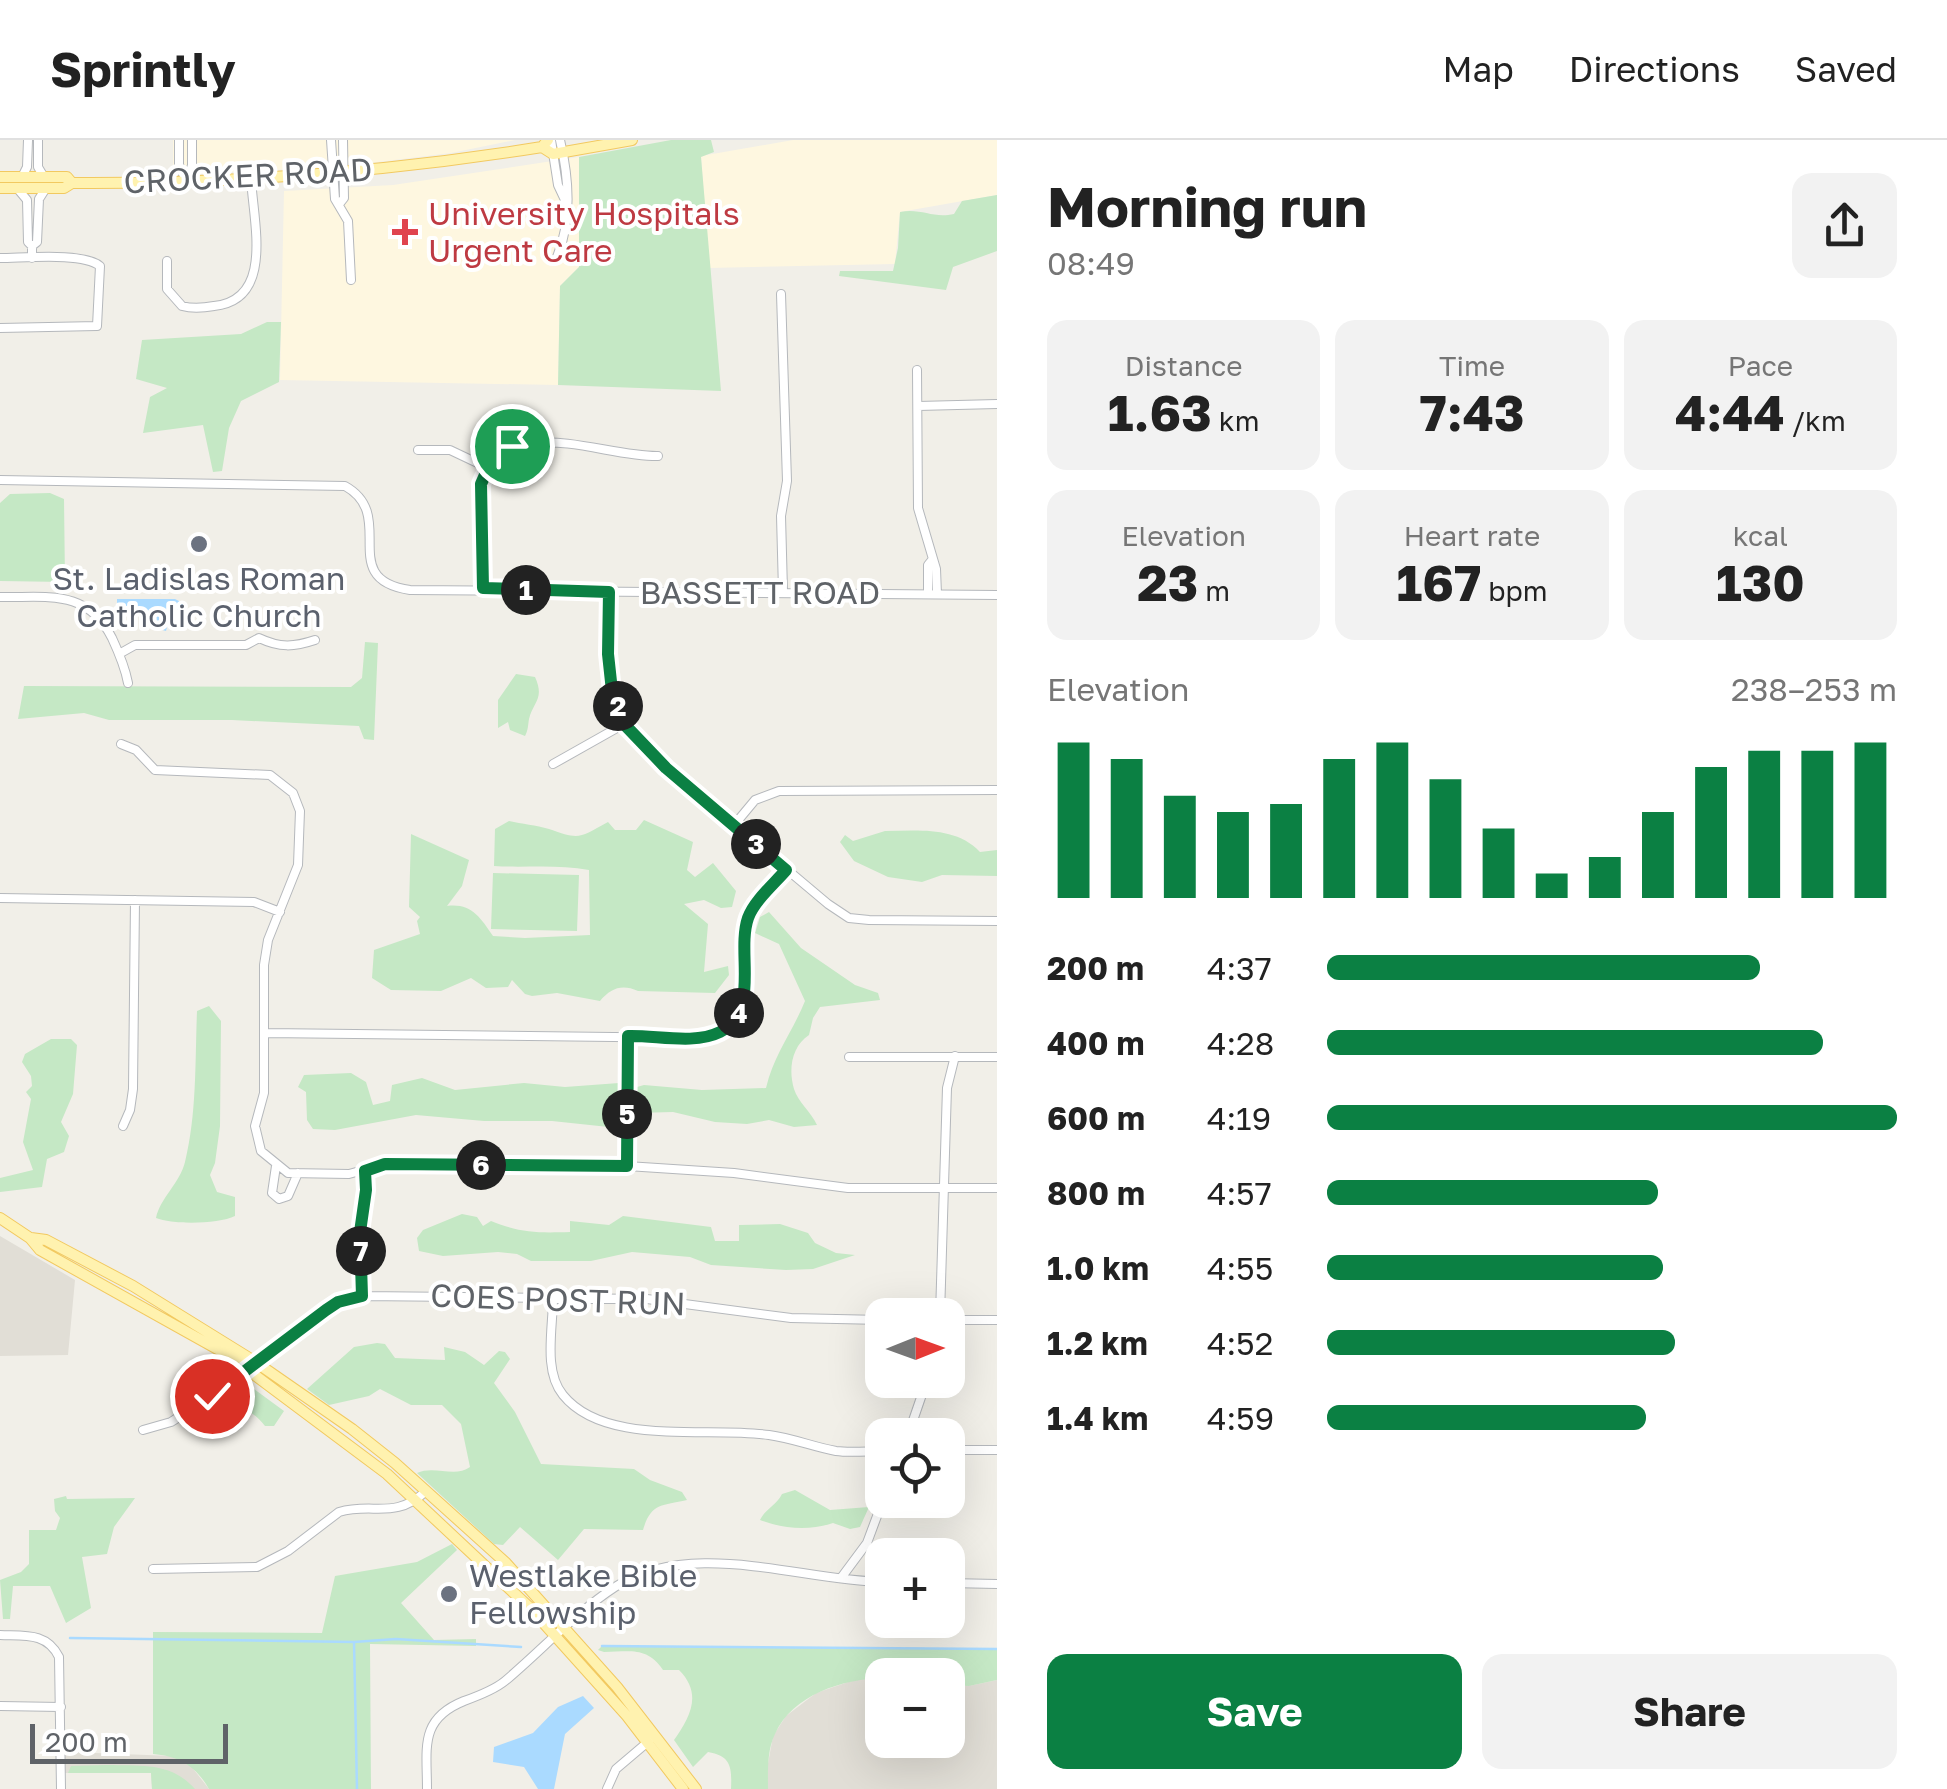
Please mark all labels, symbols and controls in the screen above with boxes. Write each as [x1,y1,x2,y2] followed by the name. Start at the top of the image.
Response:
[50,40,236,98] text: Sprintly
[1442,48,1514,90] text: Map
[1569,48,1740,90] text: Directions
[1795,48,1897,90] text: Saved
[123,150,373,200] street label: CROCKER ROAD
[1047,173,1367,239] text: Morning run
[1792,173,1897,278] button: share
[428,194,740,269] place label: University Hospitals Urgent Care
[392,219,418,245] marker: University Hospitals Urgent Care
[1047,244,1135,282] text: 08:49
[1125,349,1243,382] text: Distance
[1439,349,1505,382] text: Time
[1728,349,1793,382] text: Pace
[1108,382,1212,442] text: 1.63
[1419,382,1524,442] text: 7:43
[1675,382,1785,442] text: 4:44
[470,404,555,489] pin
[1212,404,1259,437] text: km
[1785,404,1846,437] text: /km
[485,419,540,474] icon: arrive
[1121,519,1246,552] text: Elevation
[1404,519,1540,552] text: Heart rate
[1733,519,1788,552] text: kcal
[188,533,210,555] marker: St. Ladislas Roman Catholic Church
[1137,552,1198,612] text: 23
[1397,552,1481,612] text: 167
[1716,552,1805,612] text: 130
[52,559,346,634] place label: St. Ladislas Roman Catholic Church
[501,565,551,615] pin: 1
[519,573,533,606] text: 1
[640,573,880,611] street label: BASSETT ROAD
[1198,574,1230,607] text: m
[1481,574,1547,607] text: bpm
[1047,670,1189,708] text: Elevation
[1731,670,1897,708] text: 238–253 m
[593,681,643,731] pin: 2
[609,689,627,722] text: 2
[731,819,781,869] pin: 3
[747,827,765,860] text: 3
[1047,949,1144,987] text: 200 m
[1207,949,1272,987] text: 4:37
[714,988,764,1038] pin: 4
[730,996,748,1029] text: 4
[1047,1024,1145,1062] text: 400 m
[1207,1024,1274,1062] text: 4:28
[602,1089,652,1139] pin: 5
[618,1097,636,1130] text: 5
[1047,1099,1145,1137] text: 600 m
[1207,1099,1271,1137] text: 4:19
[456,1140,506,1190] pin: 6
[472,1148,490,1181] text: 6
[1047,1174,1145,1212] text: 800 m
[1207,1174,1272,1212] text: 4:57
[336,1226,386,1276] pin: 7
[353,1234,369,1267] text: 7
[1047,1249,1149,1287] text: 1.0 km
[1207,1249,1273,1287] text: 4:55
[430,1276,686,1322] street label: COES POST RUN
[865,1298,965,1398] north arrow
[865,1298,965,1758] map controls
[1047,1324,1148,1362] text: 1.2 km
[1207,1324,1273,1362] text: 4:52
[170,1354,255,1439] pin
[185,1369,240,1424] icon: check
[1047,1399,1148,1437] text: 1.4 km
[1207,1399,1274,1437] text: 4:59
[865,1418,965,1518] button: locate
[865,1538,965,1638] button: +
[469,1556,697,1631] place label: Westlake Bible Fellowship
[438,1583,460,1605] marker: Westlake Bible Fellowship
[1047,1654,1462,1769] button: Save
[1482,1654,1897,1769] button: Share
[865,1658,965,1758] button: −
[30,1719,228,1764] scale bar
[45,1725,128,1758] text: 200 m

